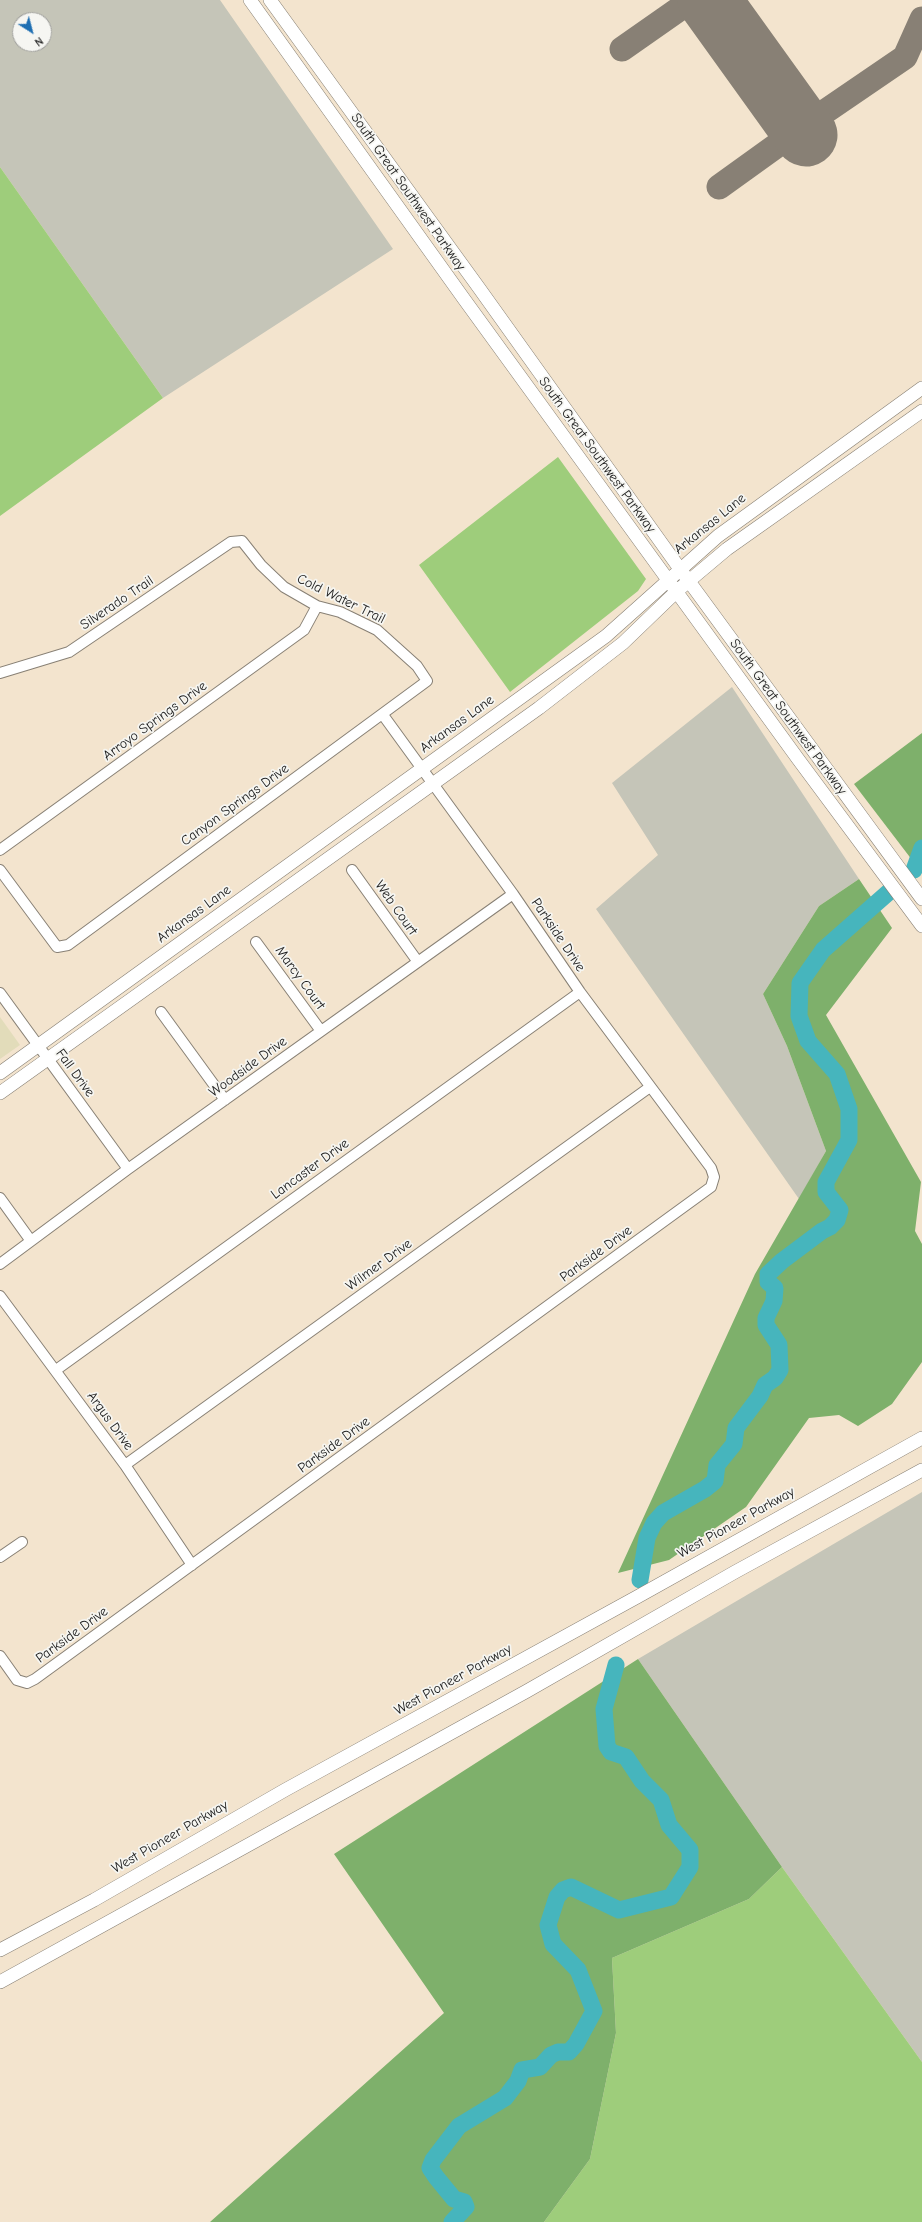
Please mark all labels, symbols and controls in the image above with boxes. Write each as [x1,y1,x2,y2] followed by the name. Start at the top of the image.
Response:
[12,12,52,52] north arrow
[32,34,45,49] text: N
[347,110,469,274] street label: South Great Southwest Parkway
[535,374,659,536] street label: South Great Southwest Parkway
[671,490,749,558] street label: Arkansas Lane
[294,570,388,628] street label: Cold Water Trail
[77,572,157,634] street label: Silverado Trail
[726,636,850,798] street label: South Great Southwest Parkway
[100,678,210,764] street label: Arroyo Springs Drive
[417,692,497,756] street label: Arkansas Lane
[178,760,292,850] street label: Canyon Springs Drive
[371,877,421,939] street label: Web Court
[154,882,234,946] street label: Arkansas Lane
[527,895,589,975] street label: Parkside Drive
[271,943,329,1013] street label: Marcy Court
[206,1033,290,1101] street label: Woodside Drive
[52,1046,98,1100] street label: Fall Drive
[268,1135,352,1203] street label: Lancaster Drive
[557,1222,635,1286] street label: Parkside Drive
[343,1235,415,1295] street label: Wilmer Drive
[83,1388,137,1454] street label: Argus Drive
[295,1413,373,1477] street label: Parkside Drive
[674,1484,798,1562] street label: West Pioneer Parkway
[33,1603,111,1667] street label: Parkside Drive
[391,1641,515,1719] street label: West Pioneer Parkway
[109,1797,231,1877] street label: West Pioneer Parkway

